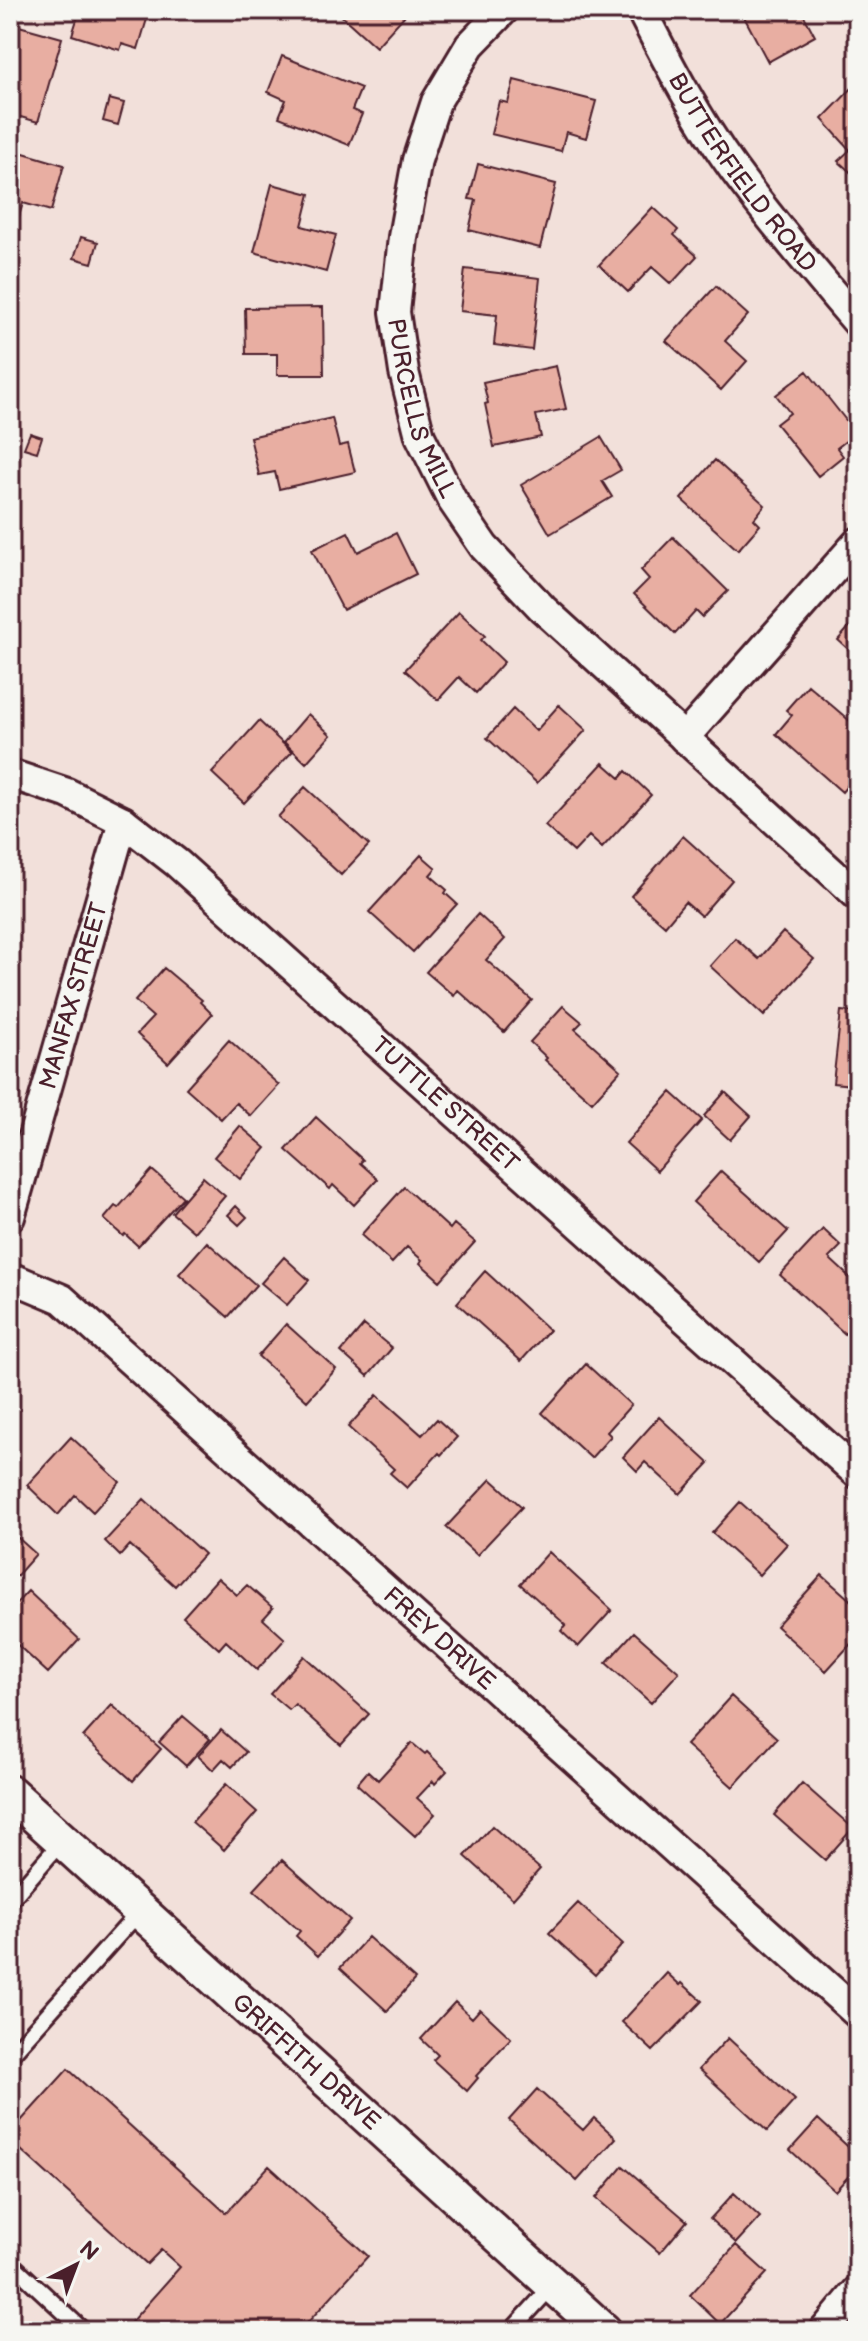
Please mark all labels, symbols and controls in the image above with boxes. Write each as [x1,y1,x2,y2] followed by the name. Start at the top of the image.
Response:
[662,68,823,278] street label: BUTTERFIELD ROAD
[382,316,463,503] street label: PURCELLS MILL
[33,899,114,1092] street label: MANFAX STREET
[366,1030,526,1178] street label: TUTTLE STREET
[378,1580,502,1696] street label: FREY DRIVE
[226,1987,387,2136] street label: GRIFFITH DRIVE
[36,2225,116,2305] north arrow
[73,2236,104,2267] text: N

